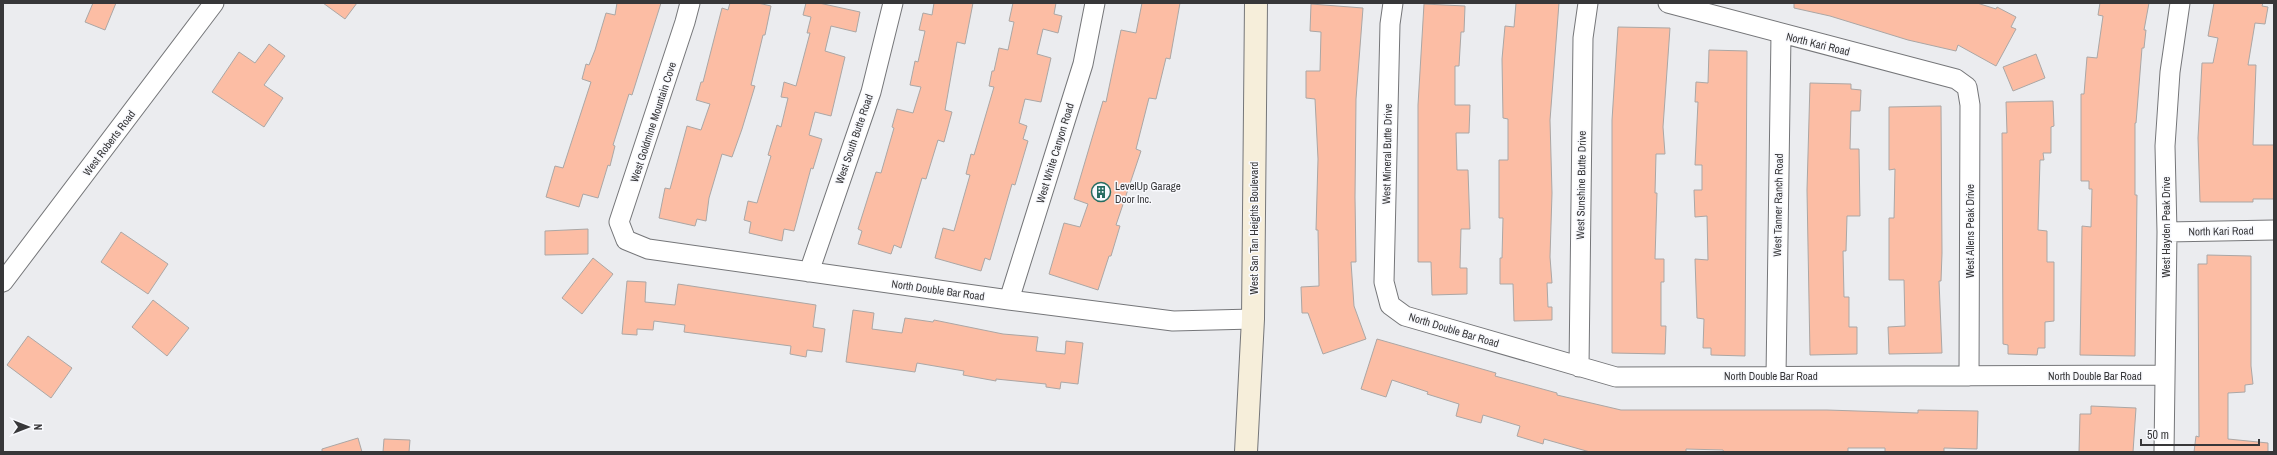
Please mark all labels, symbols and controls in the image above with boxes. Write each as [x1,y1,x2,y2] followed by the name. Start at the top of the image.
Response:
[1785,29,1851,59] street label: North Kari Road
[627,60,679,184] street label: West Goldmine Mountain Cove
[832,92,876,186] street label: West South Butte Road
[1033,101,1077,205] street label: West White Canyon Road
[1379,104,1395,204] street label: West Mineral Butte Drive
[80,107,138,179] street label: West Roberts Road
[1573,131,1589,239] street label: West Sunshine Butte Drive
[1770,153,1786,257] street label: West Tanner Ranch Road
[1247,162,1261,294] street label: West San Tan Heights Boulevard
[2159,176,2173,278] street label: West Hayden Peak Drive
[1115,179,1181,206] place label: LevelUp Garage Door Inc.
[1090,181,1112,203] building icon: LevelUp Garage Door Inc.
[1963,184,1977,278] street label: West Allens Peak Drive
[2188,223,2254,239] street label: North Kari Road
[891,277,985,303] street label: North Double Bar Road
[1407,310,1501,350] street label: North Double Bar Road
[1724,369,1818,383] street label: North Double Bar Road
[2048,369,2142,383] street label: North Double Bar Road
[8,407,48,447] north arrow
[2141,421,2259,447] scale bar
[31,424,45,430] text: N
[2147,427,2169,443] text: 50 m

